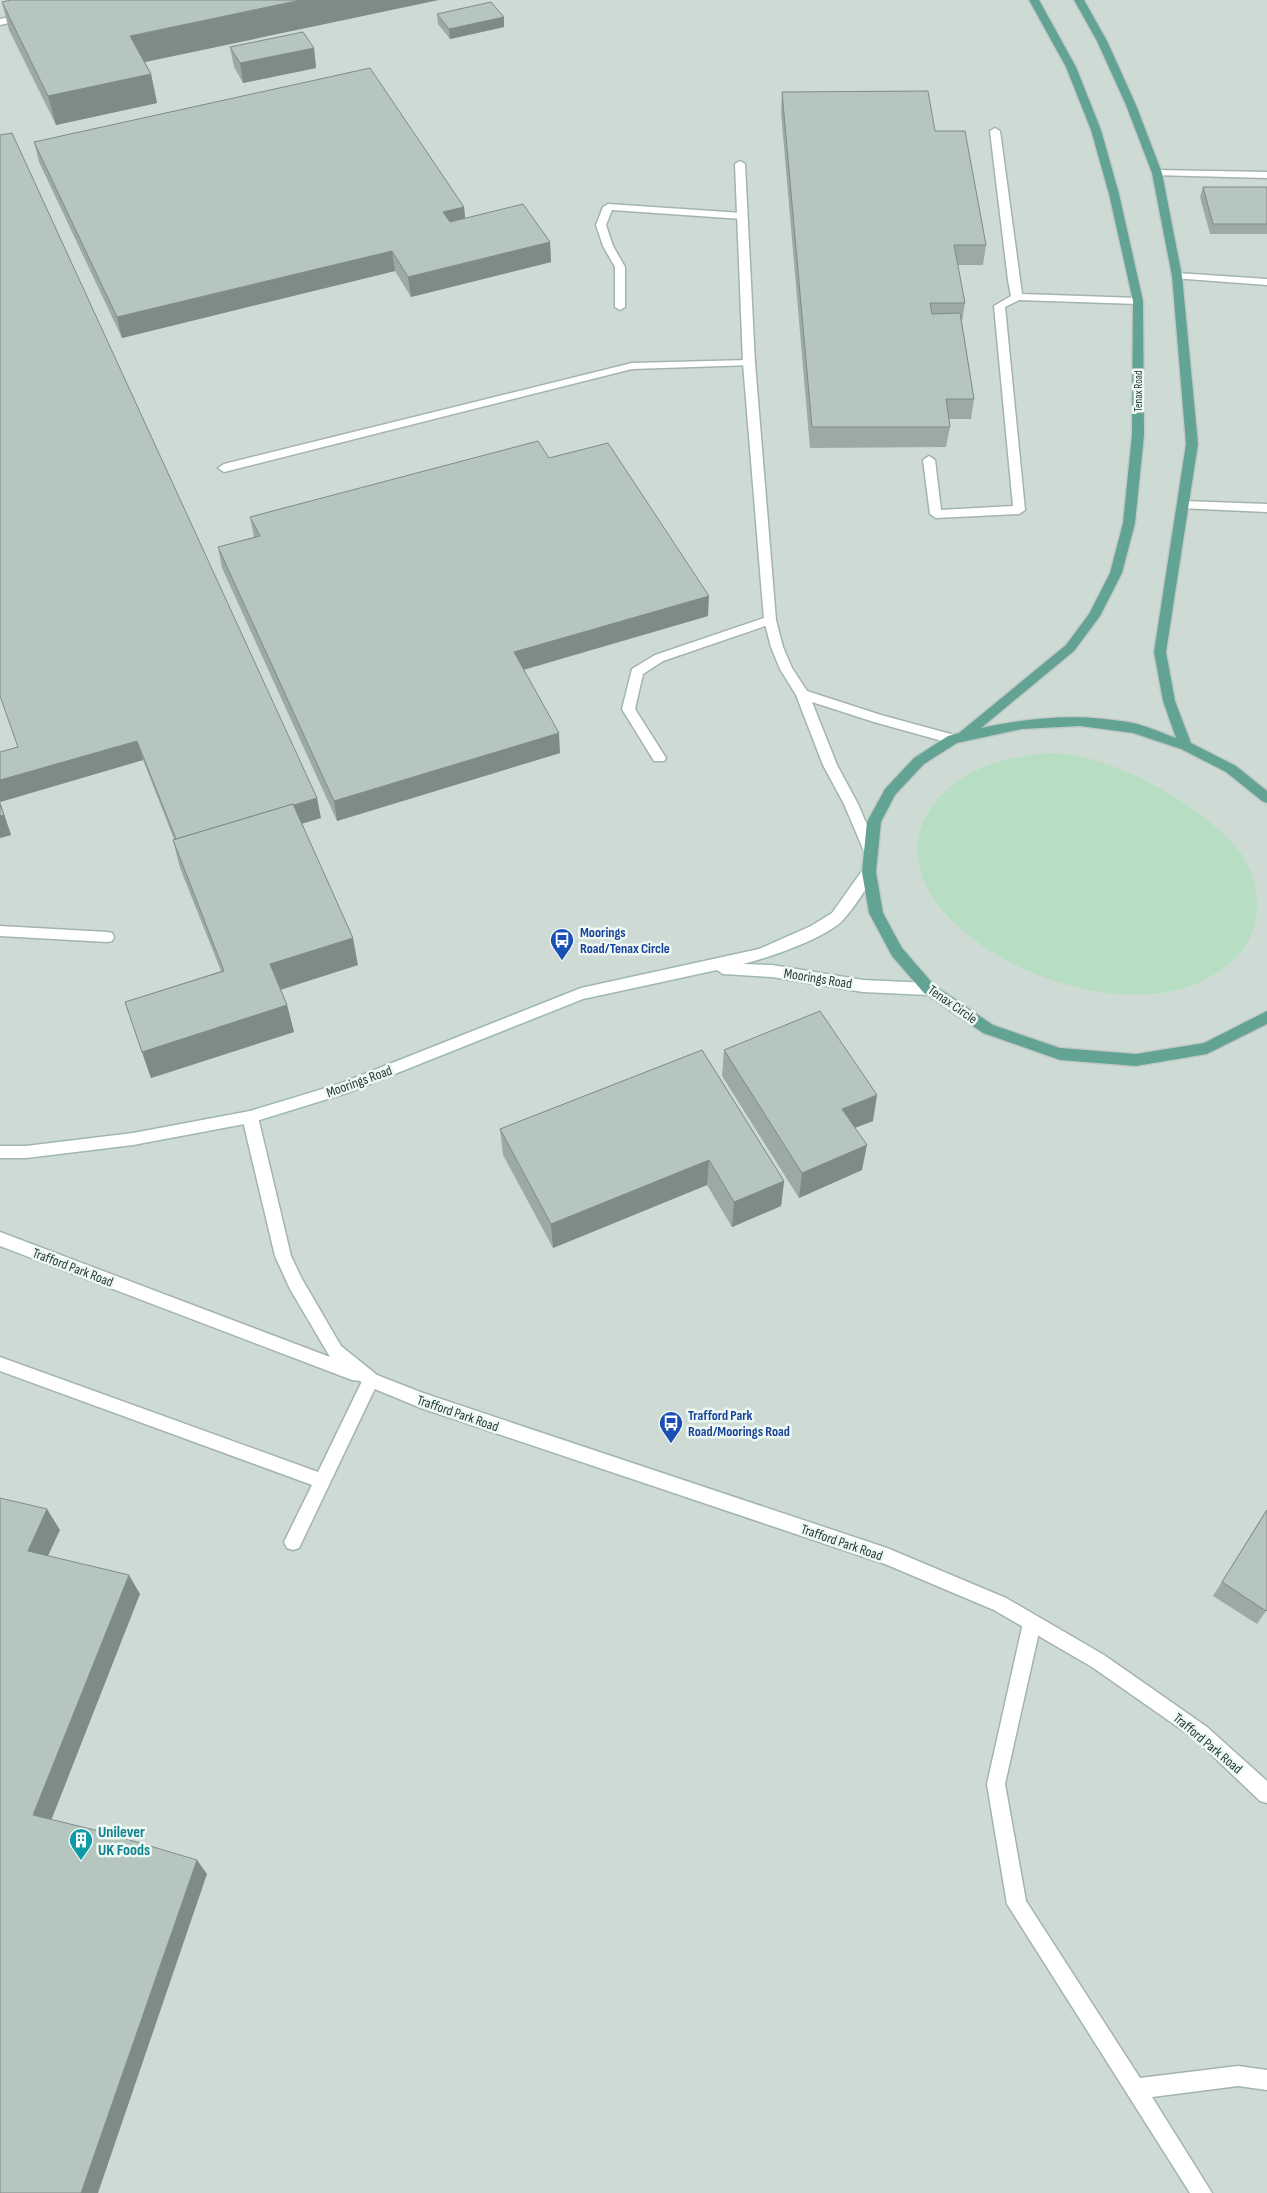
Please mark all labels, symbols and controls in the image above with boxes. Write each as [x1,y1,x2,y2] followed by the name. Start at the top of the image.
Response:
[1132,370,1145,412] street label: Tenax Road
[580,924,670,957] place label: Moorings Road/Tenax Circle
[549,927,575,961] bus stop icon: Moorings Road/Tenax Circle
[783,965,853,992] street label: Moorings Road
[925,981,981,1028] street label: Tenax Circle
[324,1062,395,1101] street label: Moorings Road
[30,1244,116,1291] street label: Trafford Park Road
[415,1392,501,1435] street label: Trafford Park Road
[688,1407,790,1440] place label: Trafford Park Road/Moorings Road
[658,1410,684,1444] bus stop icon: Trafford Park Road/Moorings Road
[799,1521,885,1564] street label: Trafford Park Road
[1170,1709,1246,1777] street label: Trafford Park Road
[98,1823,150,1860] place label: Unilever UK Foods
[68,1827,94,1861] building icon: Unilever UK Foods

